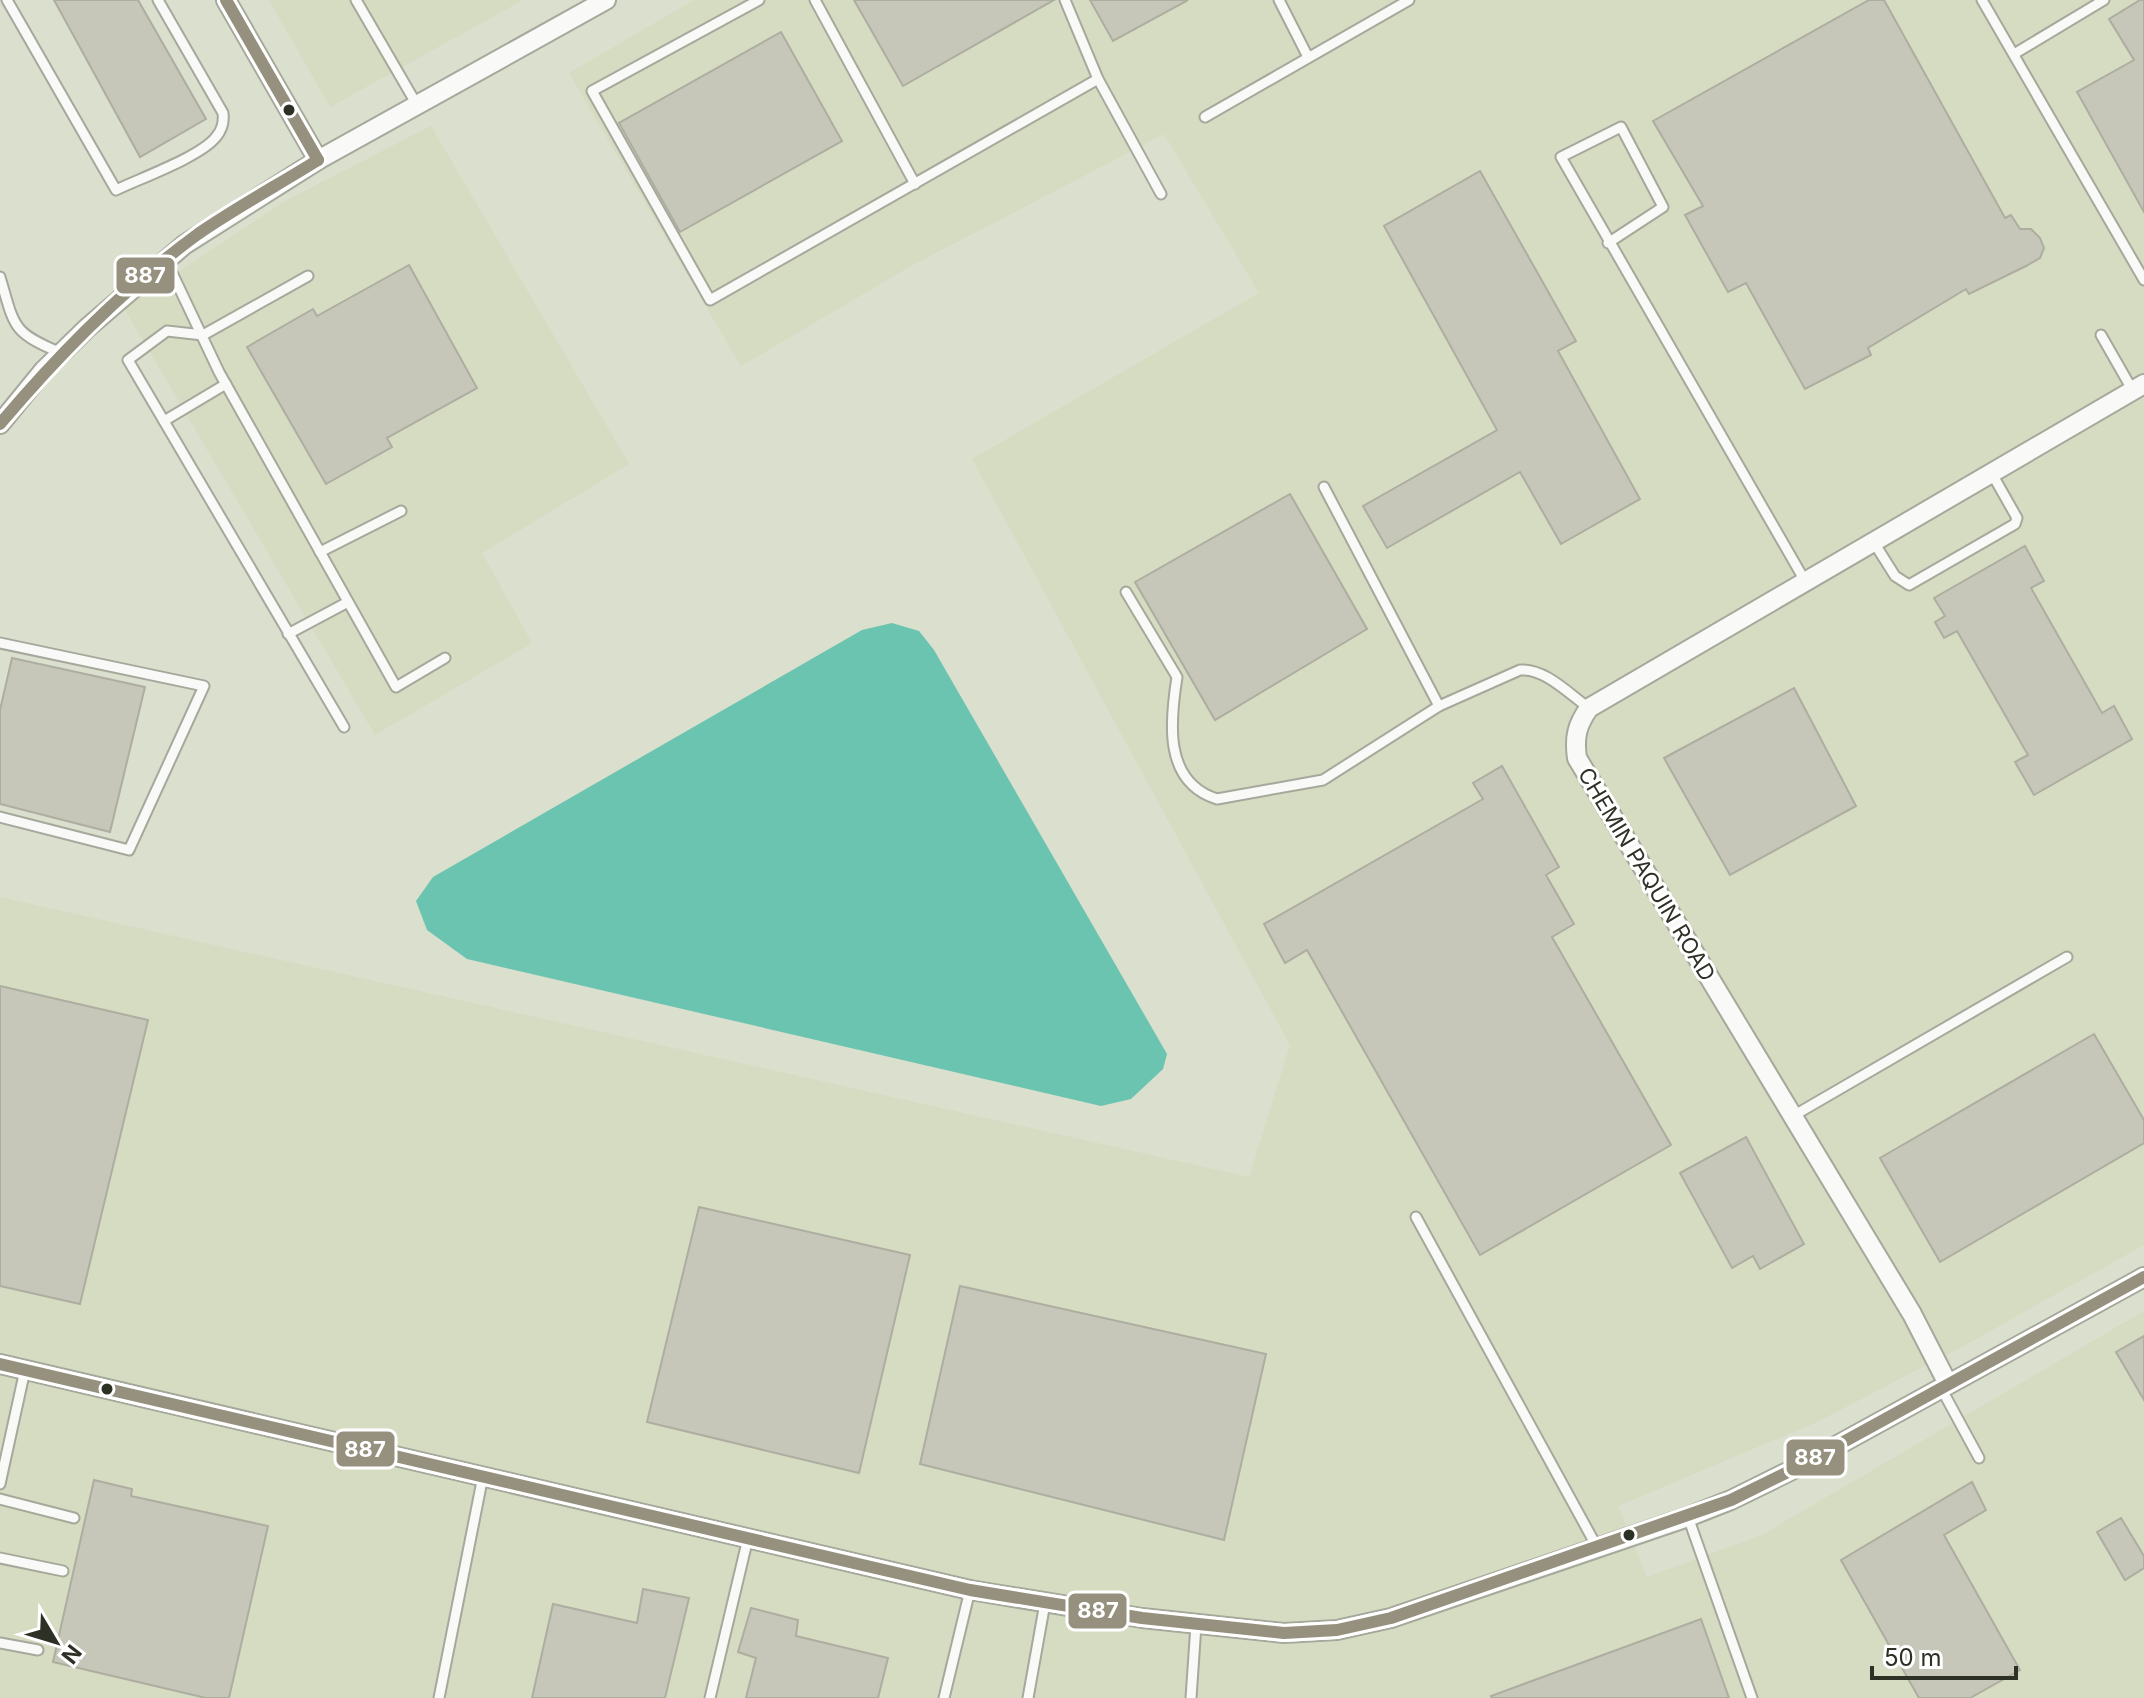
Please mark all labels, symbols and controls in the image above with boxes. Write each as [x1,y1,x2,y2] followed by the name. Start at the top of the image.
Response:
[281,102,297,118] unlabelled marker
[115,256,176,295] line badge: 887
[124,262,166,288] text: 887
[1573,763,1721,985] street label: CHEMIN PAQUIN ROAD
[99,1381,115,1397] unlabelled marker
[335,1430,396,1468] line badge: 887
[344,1436,386,1462] text: 887
[1785,1438,1846,1477] line badge: 887
[1794,1444,1836,1470] text: 887
[1621,1527,1637,1543] unlabelled marker
[1067,1592,1128,1630] line badge: 887
[1077,1597,1119,1623] text: 887
[16,1602,96,1682] north arrow
[1872,1630,2016,1680] scale bar
[56,1640,87,1669] text: N
[1884,1643,1942,1672] text: 50 m

